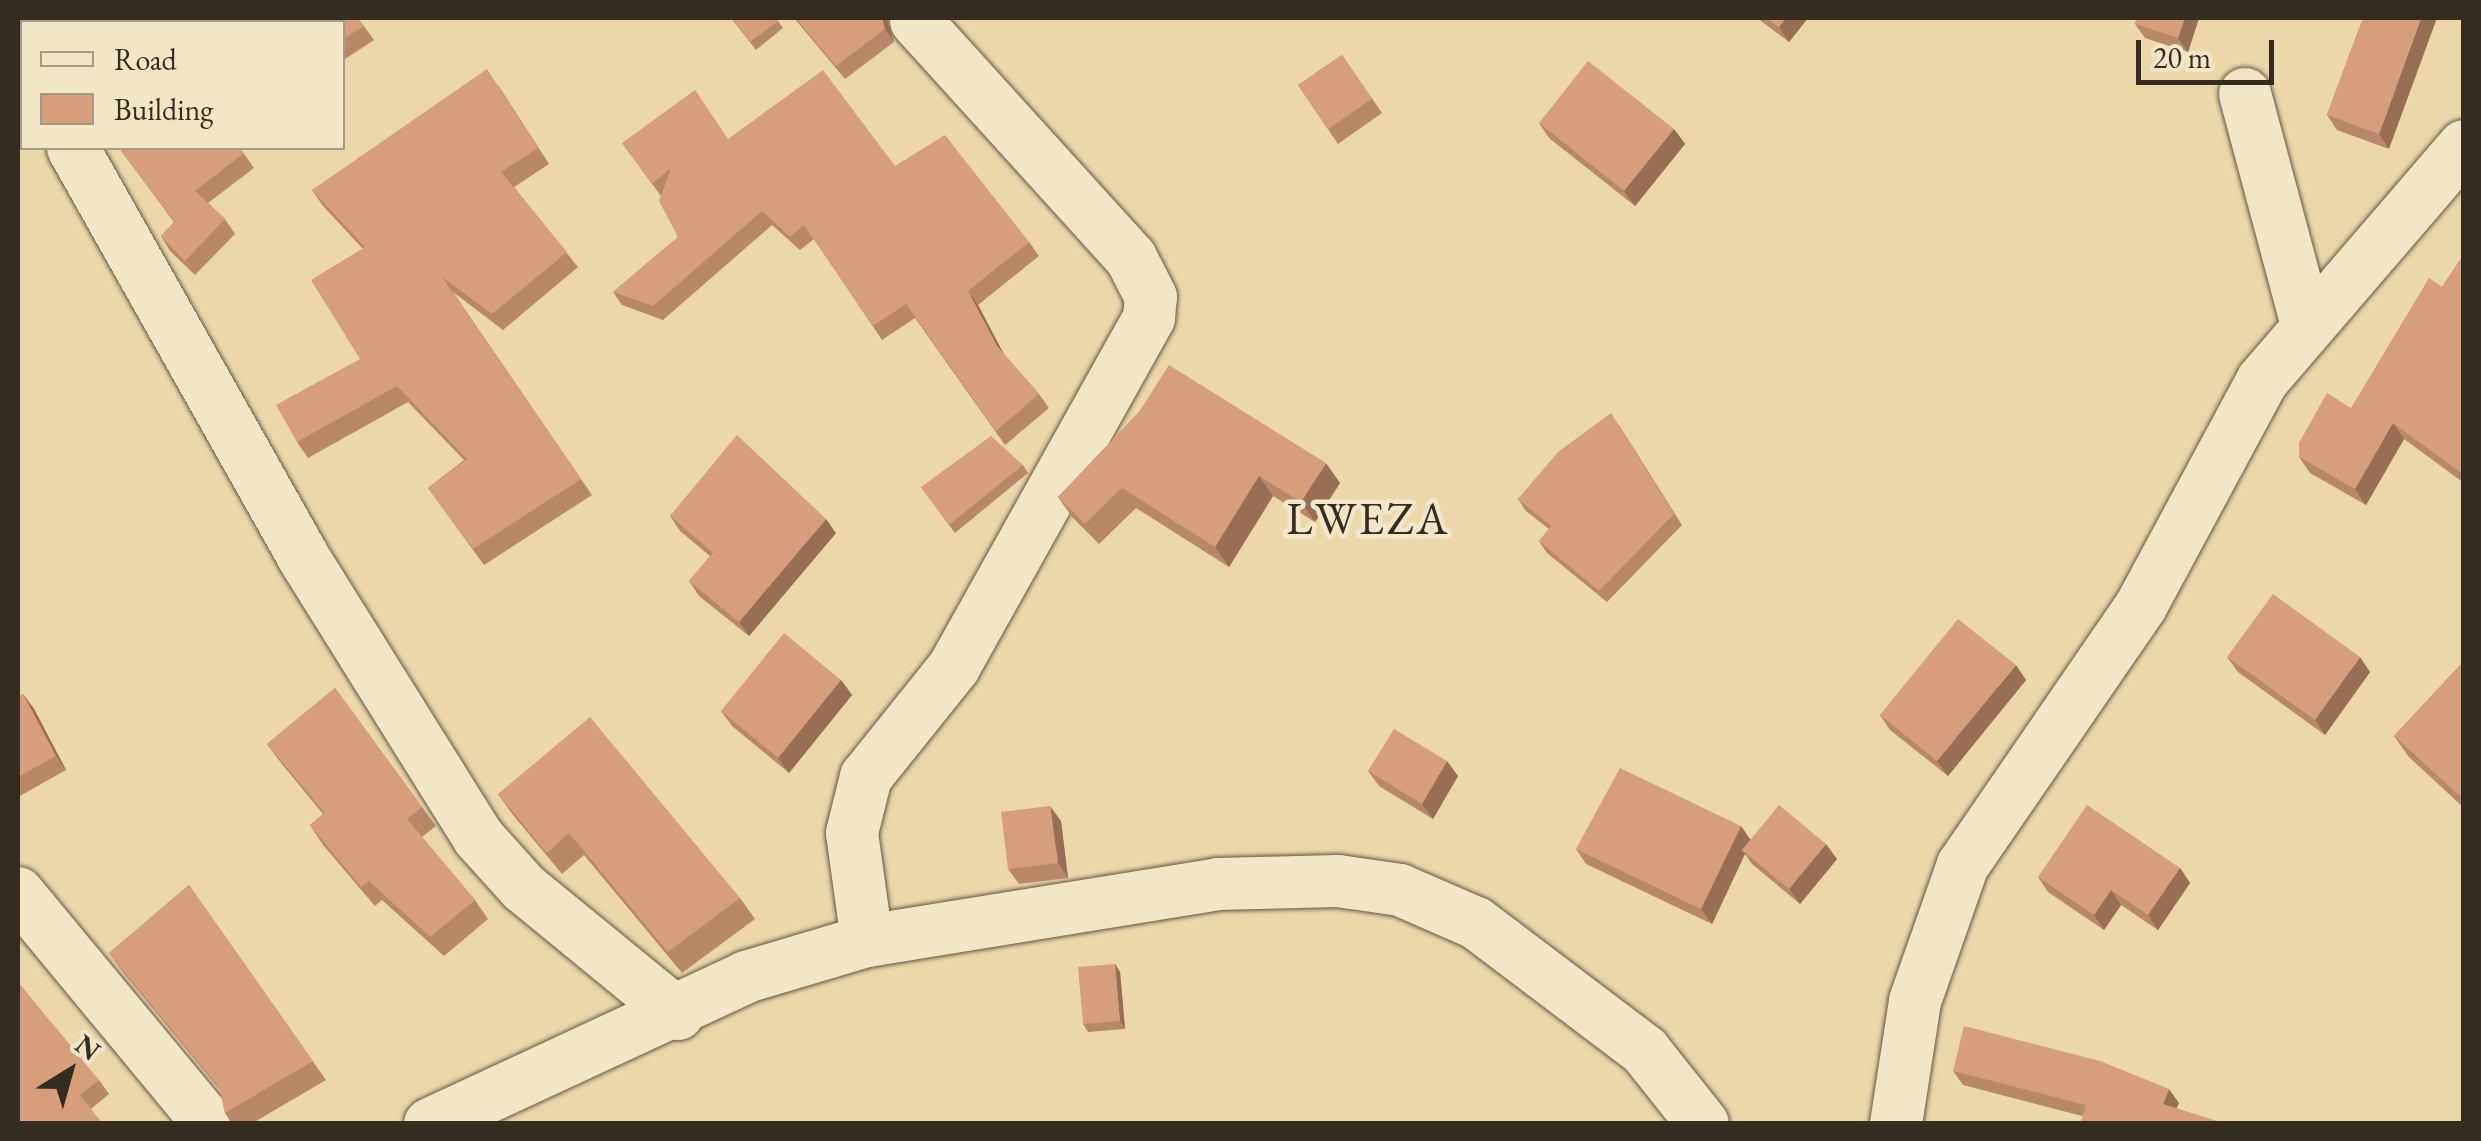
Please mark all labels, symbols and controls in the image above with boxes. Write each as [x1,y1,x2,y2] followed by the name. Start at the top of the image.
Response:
[20,20,345,150] legend
[2141,20,2278,82] scale bar
[2153,38,2211,77] text: 20 m
[114,40,177,79] text: Road
[114,90,213,129] text: Building
[1286,492,1450,546] district label: LWEZA
[20,1021,120,1121] north arrow
[68,1026,108,1068] text: N

